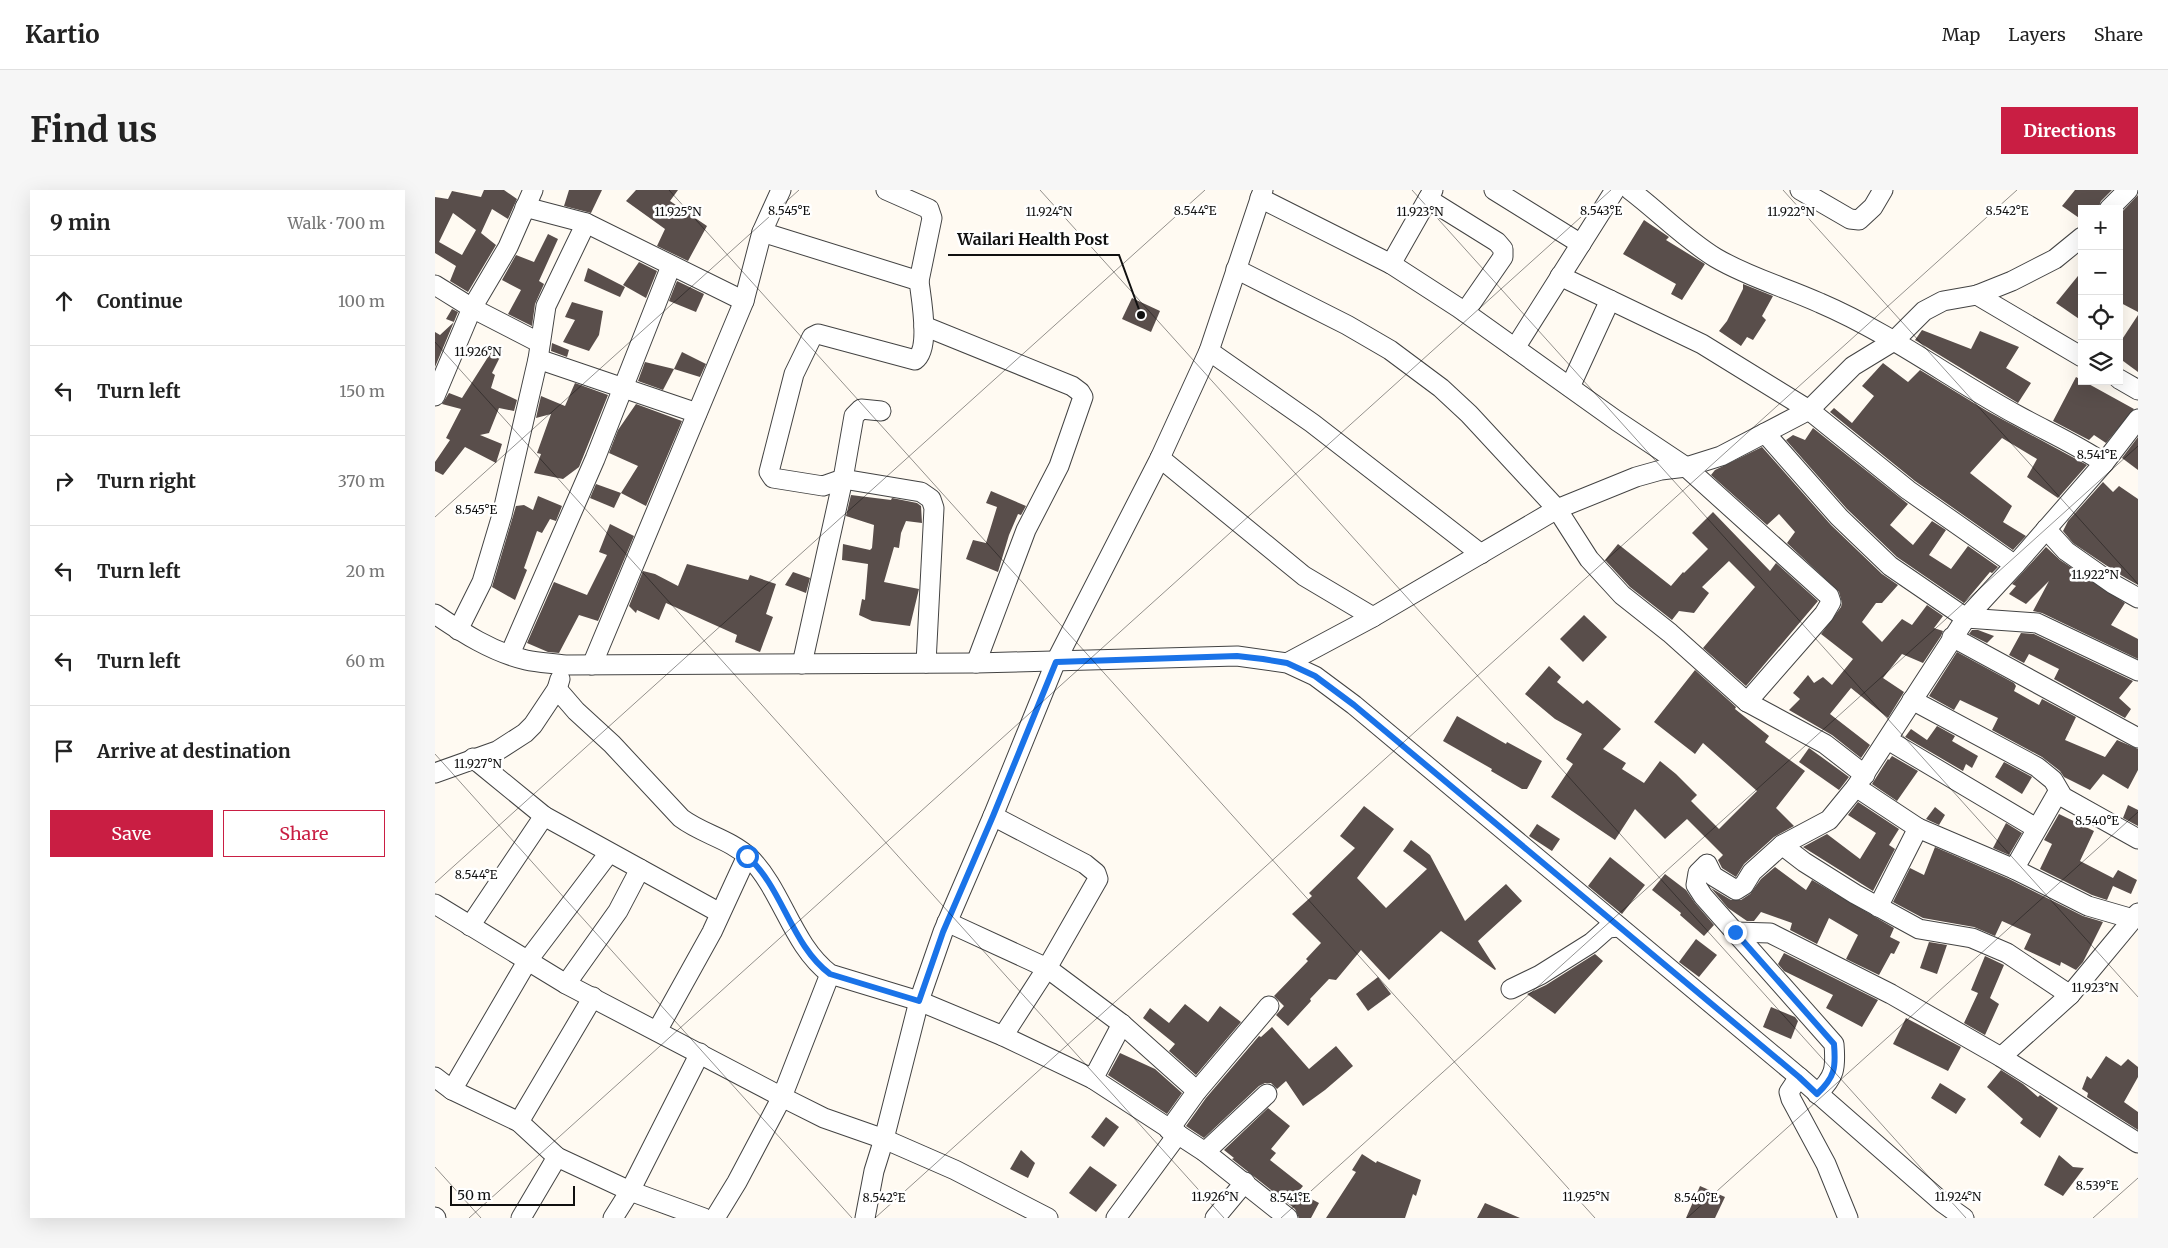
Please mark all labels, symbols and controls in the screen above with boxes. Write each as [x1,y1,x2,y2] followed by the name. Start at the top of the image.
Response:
[25,19,100,50] text: Kartio
[1942,23,1980,46] text: Map
[2008,23,2066,46] text: Layers
[2094,23,2143,46] text: Share
[2001,107,2138,154] button: Directions
[30,108,157,152] text: Find us
[768,203,810,218] text: 8.545°E
[1174,203,1217,218] text: 8.544°E
[1580,203,1622,218] text: 8.543°E
[1986,203,2029,218] text: 8.542°E
[654,204,702,219] text: 11.925°N
[1026,204,1073,219] text: 11.924°N
[1396,204,1444,219] text: 11.923°N
[1767,204,1816,219] text: 11.922°N
[2078,205,2123,385] map controls
[2078,205,2123,250] button: +
[50,209,110,236] text: 9 min
[287,213,385,233] text: Walk · 700 m
[948,224,1119,255] callout: Wailari Health Post
[956,229,1109,249] text: Wailari Health Post
[2078,250,2123,295] button: −
[50,287,78,315] icon: ahead
[97,289,183,313] text: Continue
[338,291,385,311] text: 100 m
[2078,295,2123,340] button: locate
[2078,340,2123,385] button: layers
[454,344,502,359] text: 11.926°N
[50,377,78,405] icon: left
[97,379,181,403] text: Turn left
[339,381,385,401] text: 150 m
[2077,447,2118,462] text: 8.541°E
[50,467,78,495] icon: right
[97,469,196,493] text: Turn right
[338,471,385,491] text: 370 m
[455,502,497,517] text: 8.545°E
[50,557,78,585] icon: left
[97,559,181,583] text: Turn left
[346,561,385,581] text: 20 m
[2071,567,2120,582] text: 11.922°N
[50,647,78,675] icon: left
[97,649,181,673] text: Turn left
[345,651,385,671] text: 60 m
[50,737,78,765] icon: arrive
[97,739,291,763] text: Arrive at destination
[454,756,502,771] text: 11.927°N
[50,810,213,857] button: Save
[223,810,385,857] button: Share
[2075,813,2119,828] text: 8.540°E
[736,845,759,868] route start
[455,867,498,882] text: 8.544°E
[1724,921,1747,944] route end
[2071,980,2119,995] text: 11.923°N
[2076,1178,2119,1193] text: 8.539°E
[450,1183,575,1206] scale bar
[457,1186,491,1204] text: 50 m
[1191,1189,1239,1204] text: 11.926°N
[1562,1189,1610,1204] text: 11.925°N
[1935,1189,1982,1204] text: 11.924°N
[863,1190,906,1205] text: 8.542°E
[1270,1190,1311,1205] text: 8.541°E
[1674,1190,1718,1205] text: 8.540°E

